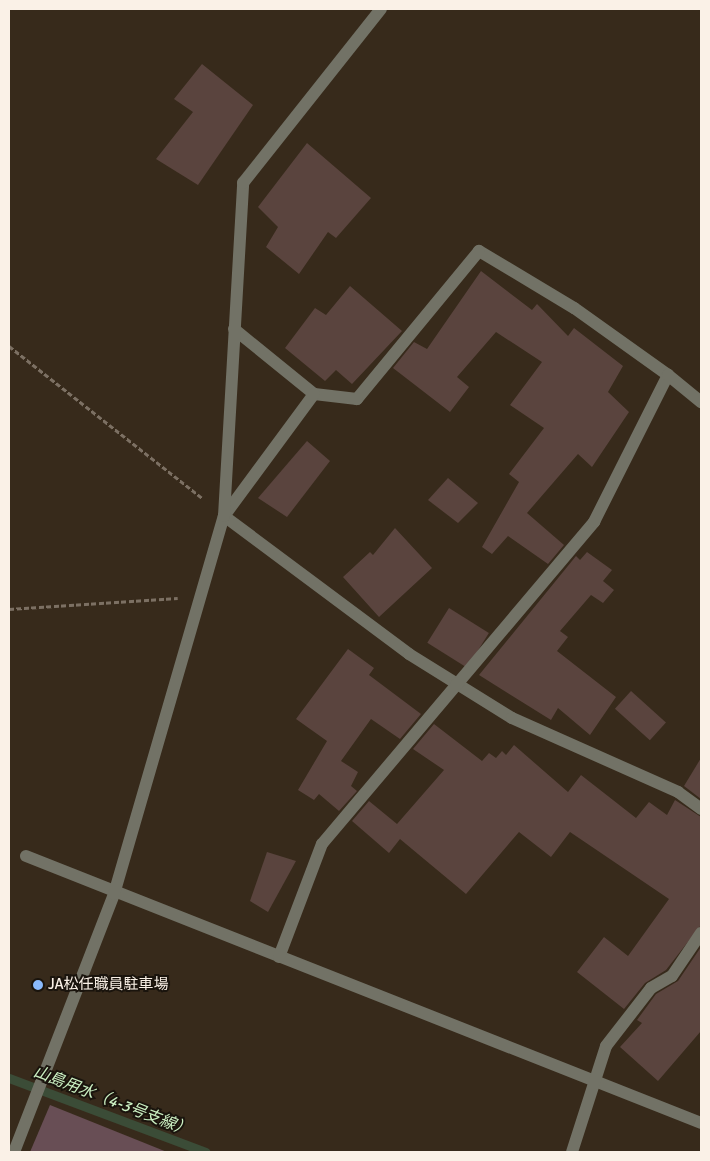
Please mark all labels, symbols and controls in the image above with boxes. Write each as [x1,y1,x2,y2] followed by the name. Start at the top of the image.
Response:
[48,976,169,994] place label: JA松任職員駐車場
[32,979,44,991] marker: JA松任職員駐車場
[31,1062,193,1140] water label: 山島用水（4-3号支線）

